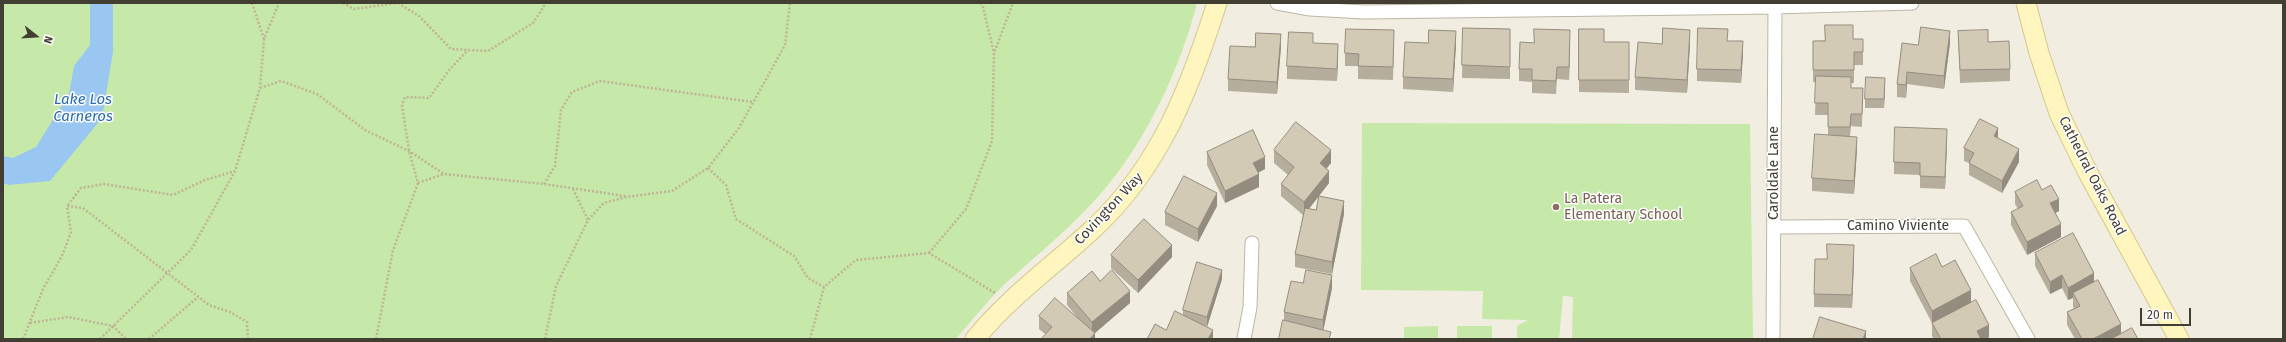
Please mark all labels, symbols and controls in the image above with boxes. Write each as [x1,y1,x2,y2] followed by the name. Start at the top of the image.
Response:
[16,16,56,56] north arrow
[41,34,55,45] text: N
[53,91,113,126] water label: Lake Los Carneros
[2055,114,2129,238] street label: Cathedral Oaks Road
[1766,126,1782,220] street label: Caroldale Lane
[1071,169,1147,249] street label: Covington Way
[1564,191,1682,224] place label: La Patera Elementary School
[1551,202,1561,212] marker: La Patera Elementary School
[1847,218,1949,234] street label: Camino Viviente
[2142,300,2193,326] scale bar
[2147,308,2173,322] text: 20 m

